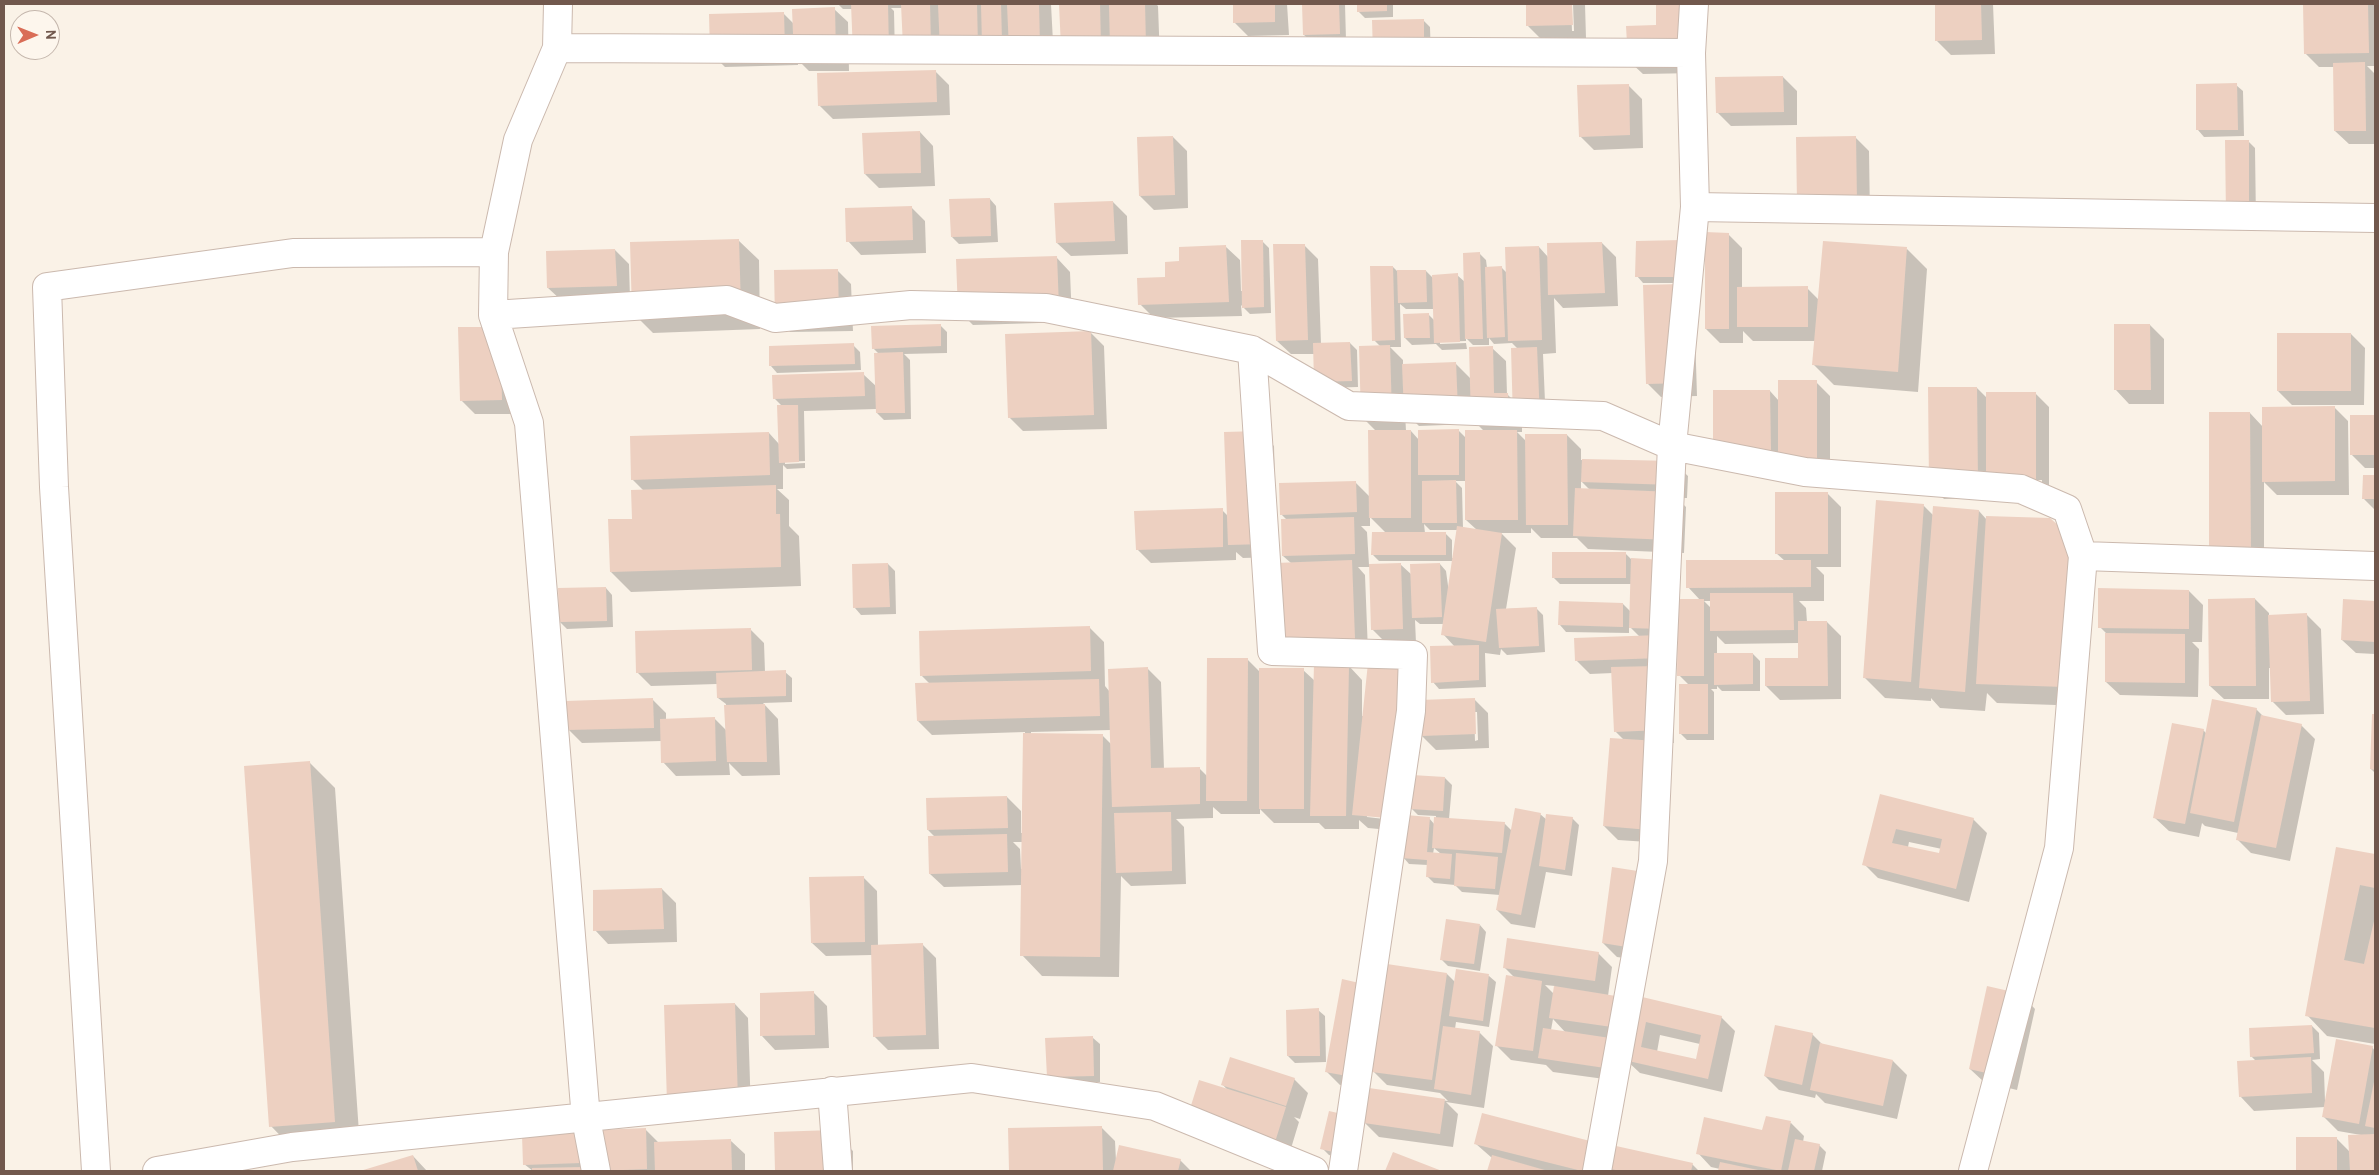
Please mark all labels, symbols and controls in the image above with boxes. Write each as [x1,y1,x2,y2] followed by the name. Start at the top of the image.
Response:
[10,10,60,60] north arrow
[41,30,58,40] text: N

